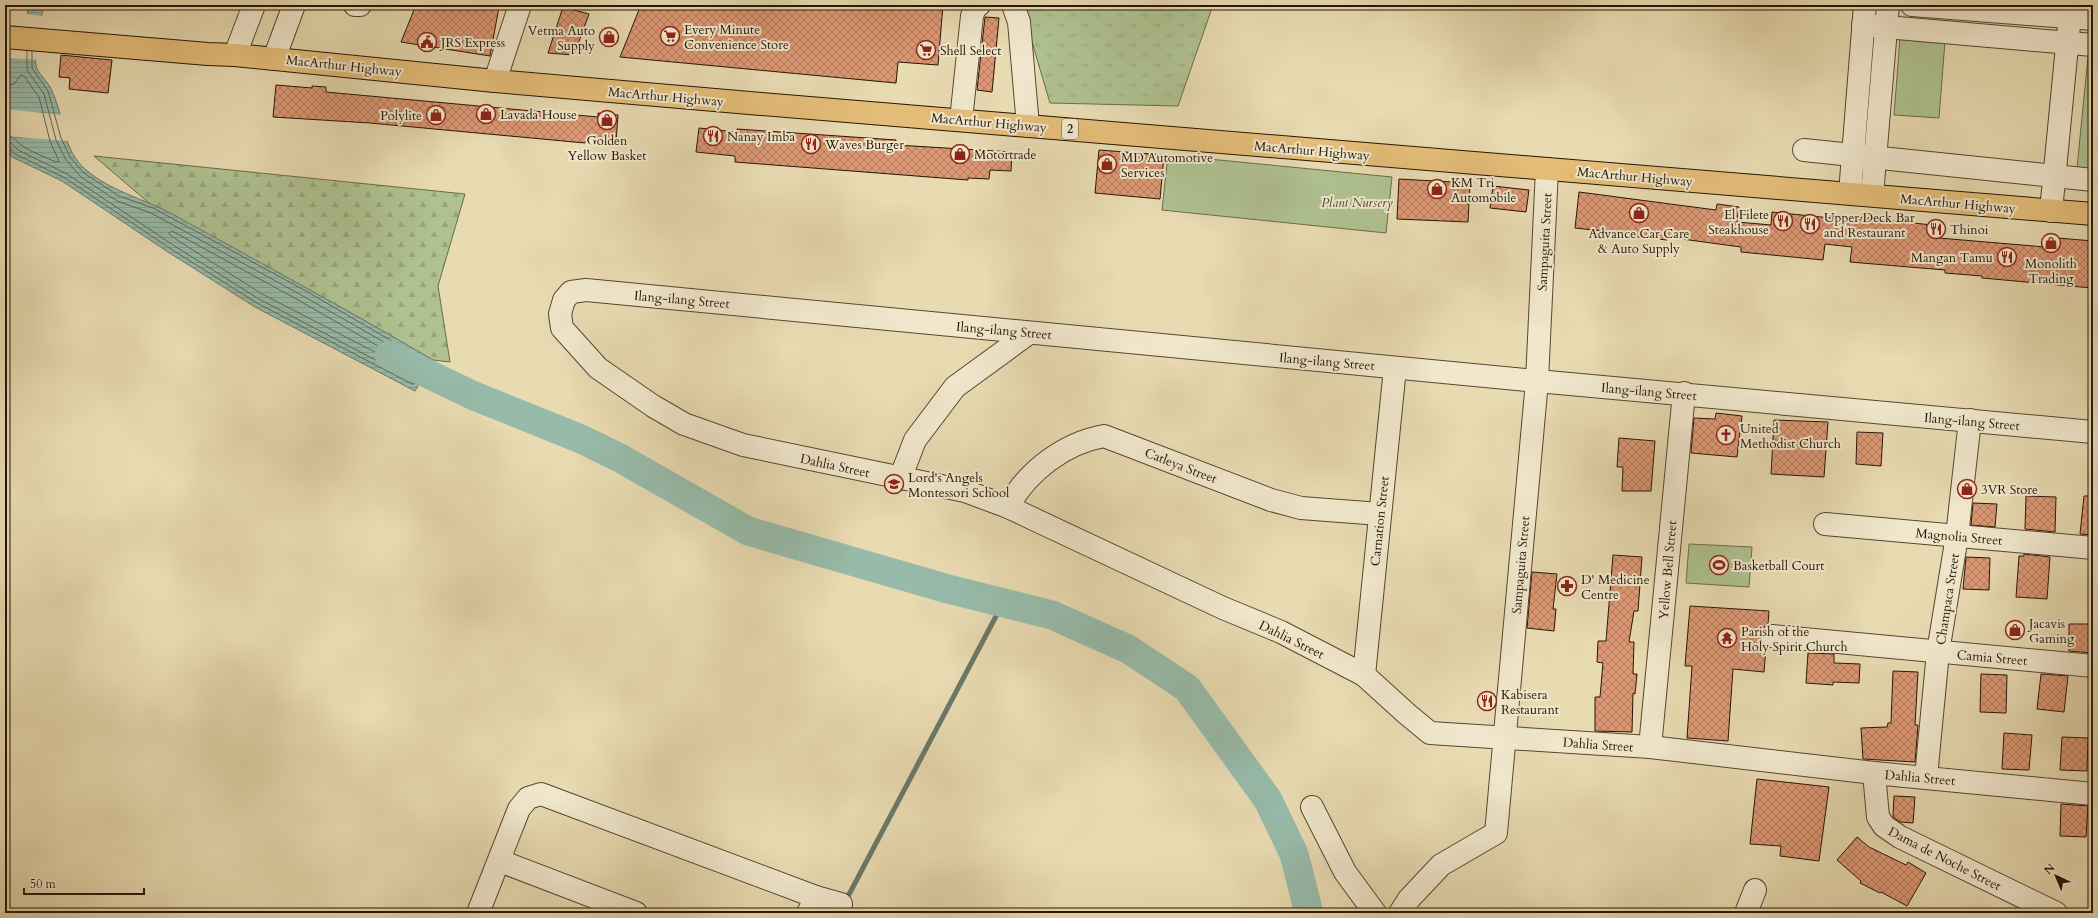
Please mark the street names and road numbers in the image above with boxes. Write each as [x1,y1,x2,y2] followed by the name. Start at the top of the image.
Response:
[285,51,403,81] street label: MacArthur Highway
[607,83,725,111] street label: MacArthur Highway
[930,109,1048,137] street label: MacArthur Highway
[1062,119,1078,139] road number: 2
[1253,137,1371,165] street label: MacArthur Highway
[1576,163,1694,191] street label: MacArthur Highway
[1899,190,2017,218] street label: MacArthur Highway
[1533,193,1557,292] street label: Sampaguita Street
[633,287,730,313] street label: Ilang-ilang Street
[955,318,1052,344] street label: Ilang-ilang Street
[1278,349,1375,375] street label: Ilang-ilang Street
[1600,379,1697,405] street label: Ilang-ilang Street
[1923,409,2020,435] street label: Ilang-ilang Street
[1142,444,1219,488] street label: Catleya Street
[798,450,871,482] street label: Dahlia Street
[1366,475,1394,567] street label: Carnation Street
[1508,515,1534,615] street label: Sampaguita Street
[1655,520,1681,620] street label: Yellow Bell Street
[1915,524,2003,550] street label: Magnolia Street
[1932,552,1964,646] street label: Champaca Street
[1256,616,1327,663] street label: Dahlia Street
[1956,646,2028,670] street label: Camia Street
[1562,734,1634,756] street label: Dahlia Street
[1884,766,1956,790] street label: Dahlia Street
[1885,823,2004,895] street label: Dama de Noche Street

